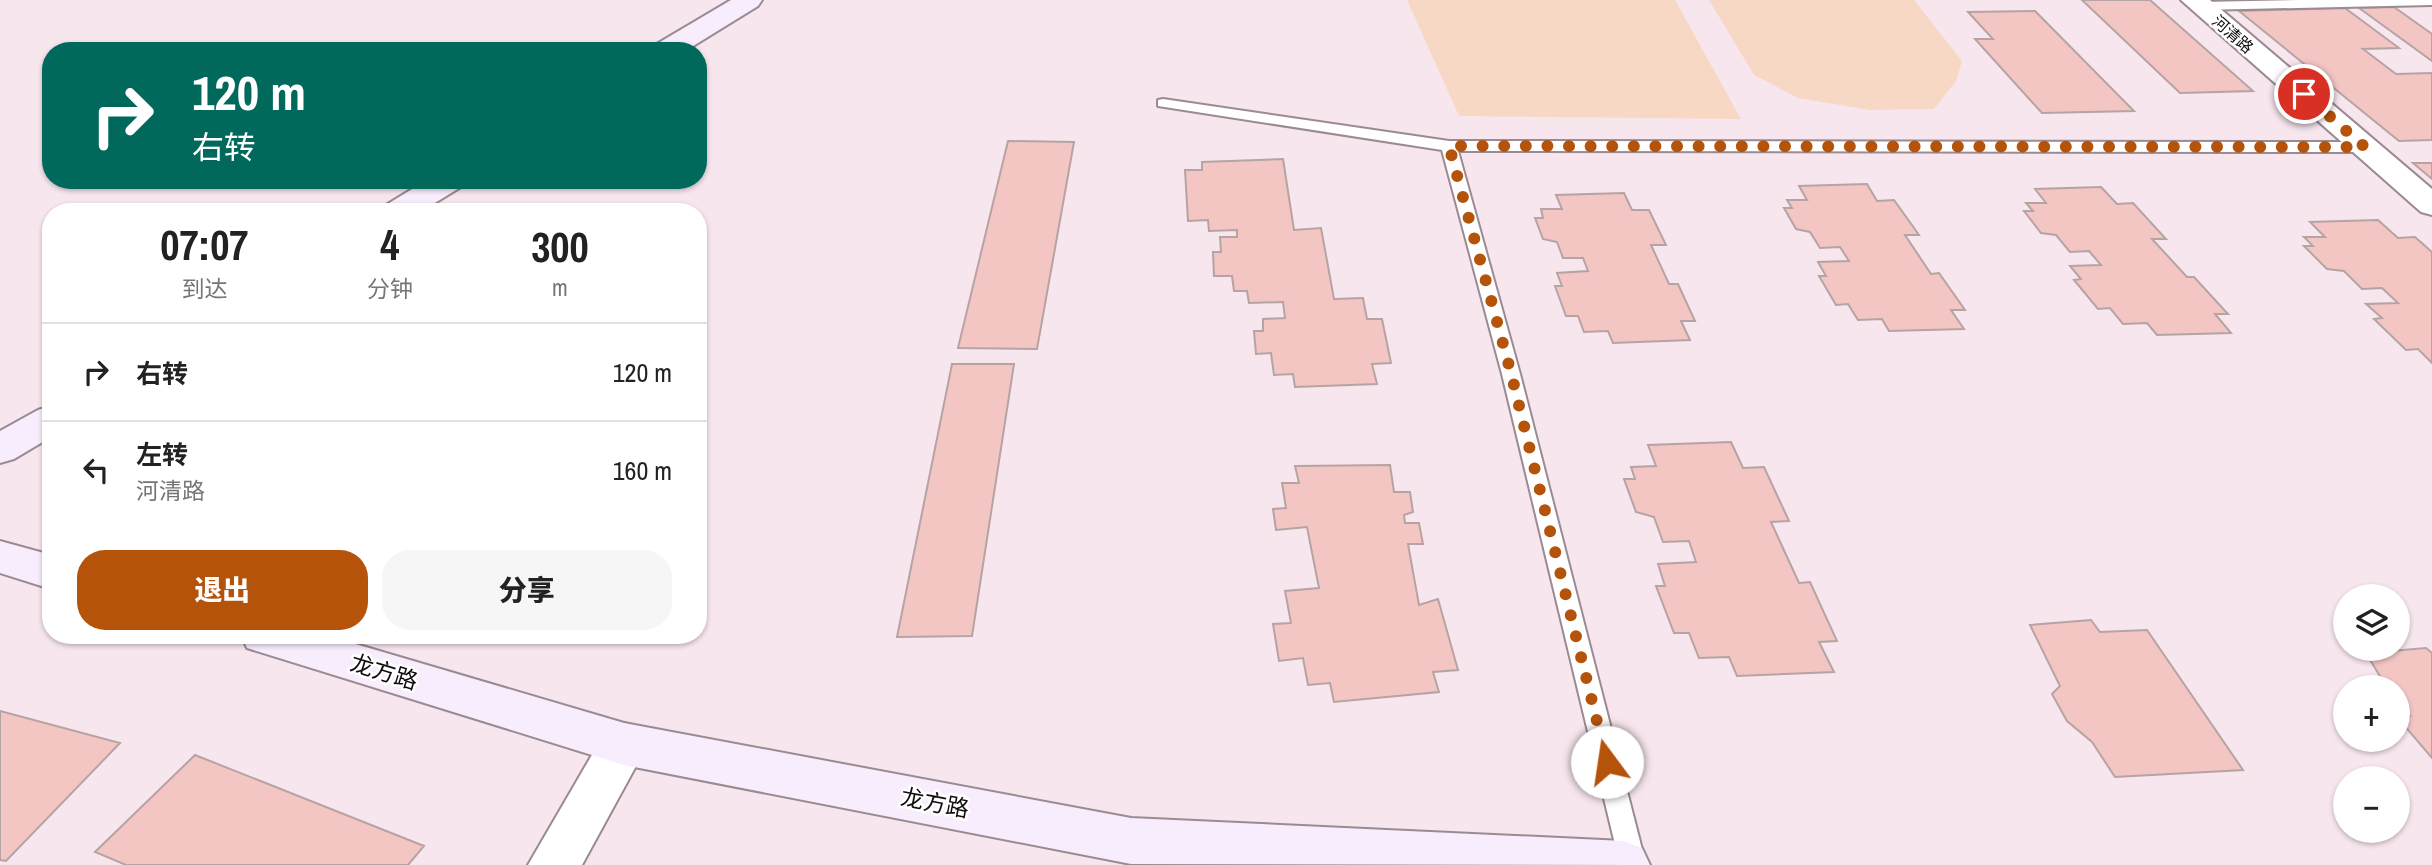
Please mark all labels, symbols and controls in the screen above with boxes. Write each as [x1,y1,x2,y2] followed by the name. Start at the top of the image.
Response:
[2208,10,2258,58] street label: 河清路
[192,59,306,125] text: 120 m
[2274,64,2334,124] pin
[77,70,168,161] icon: right
[2285,75,2323,113] icon: arrive
[192,126,256,169] text: 右转
[160,217,248,273] text: 07:07
[380,217,399,273] text: 4
[531,219,589,275] text: 300
[552,272,568,303] text: m
[181,273,227,304] text: 到达
[367,273,413,304] text: 分钟
[77,353,115,391] icon: right
[613,355,672,390] text: 120 m
[136,356,188,391] text: 右转
[136,437,188,472] text: 左转
[77,451,115,489] icon: left
[613,453,672,488] text: 160 m
[136,475,205,506] text: 河清路
[77,550,368,630] button: 退出
[382,550,672,630] button: 分享
[2333,584,2410,843] map controls
[2333,584,2410,661] button: layers
[347,647,422,696] street label: 龙方路
[2333,675,2410,752] button: +
[1570,725,1644,799] position arrow
[2333,766,2410,843] button: −
[898,781,972,824] street label: 龙方路

